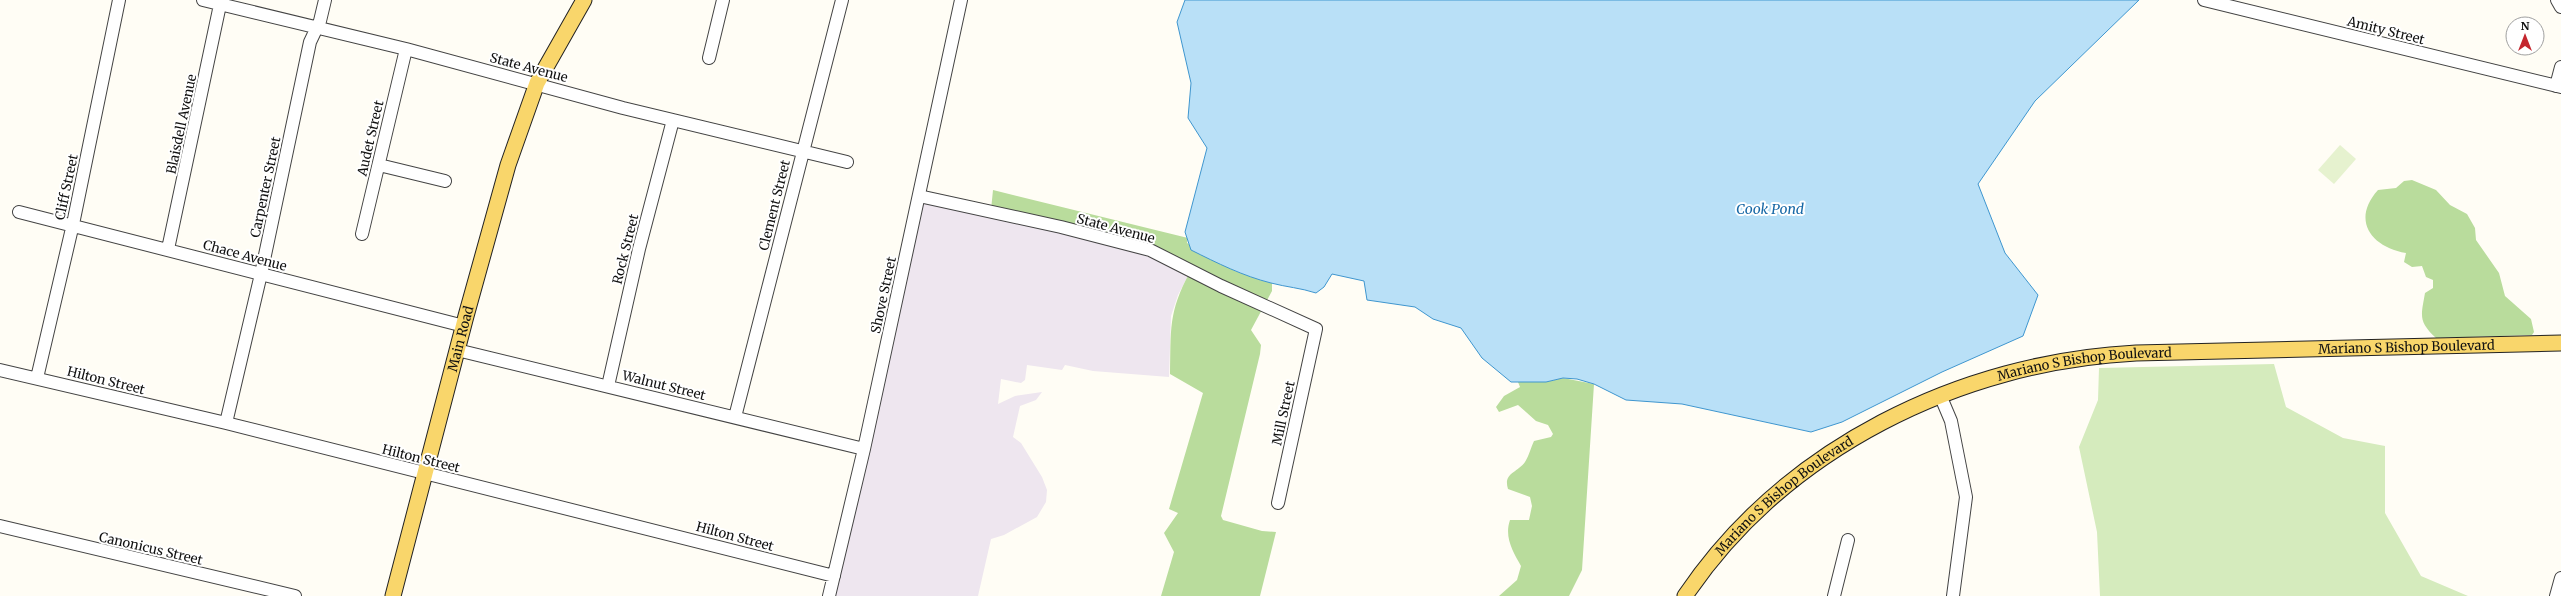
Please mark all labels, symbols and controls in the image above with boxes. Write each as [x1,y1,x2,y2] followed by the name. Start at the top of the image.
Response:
[2344,12,2426,48] street label: Amity Street
[2505,16,2545,56] north arrow
[2521,19,2530,33] text: N
[488,49,570,86] street label: State Avenue
[163,72,200,176] street label: Blaisdell Avenue
[353,99,387,179] street label: Audet Street
[246,135,284,239] street label: Carpenter Street
[51,153,82,222] street label: Cliff Street
[755,158,794,252] street label: Clement Street
[1736,200,1804,218] water label: Cook Pond
[1075,210,1157,247] street label: State Avenue
[609,212,642,286] street label: Rock Street
[201,236,289,275] street label: Chace Avenue
[867,255,900,335] street label: Shove Street
[444,304,477,373] street label: Main Road
[2318,337,2495,358] street label: Mariano S Bishop Boulevard
[1995,344,2172,385] street label: Mariano S Bishop Boulevard
[65,363,147,398] street label: Hilton Street
[620,367,707,404] street label: Walnut Street
[1268,379,1299,447] street label: Mill Street
[1711,433,1856,559] street label: Mariano S Bishop Boulevard
[380,441,462,476] street label: Hilton Street
[694,518,776,555] street label: Hilton Street
[97,528,204,569] street label: Canonicus Street

